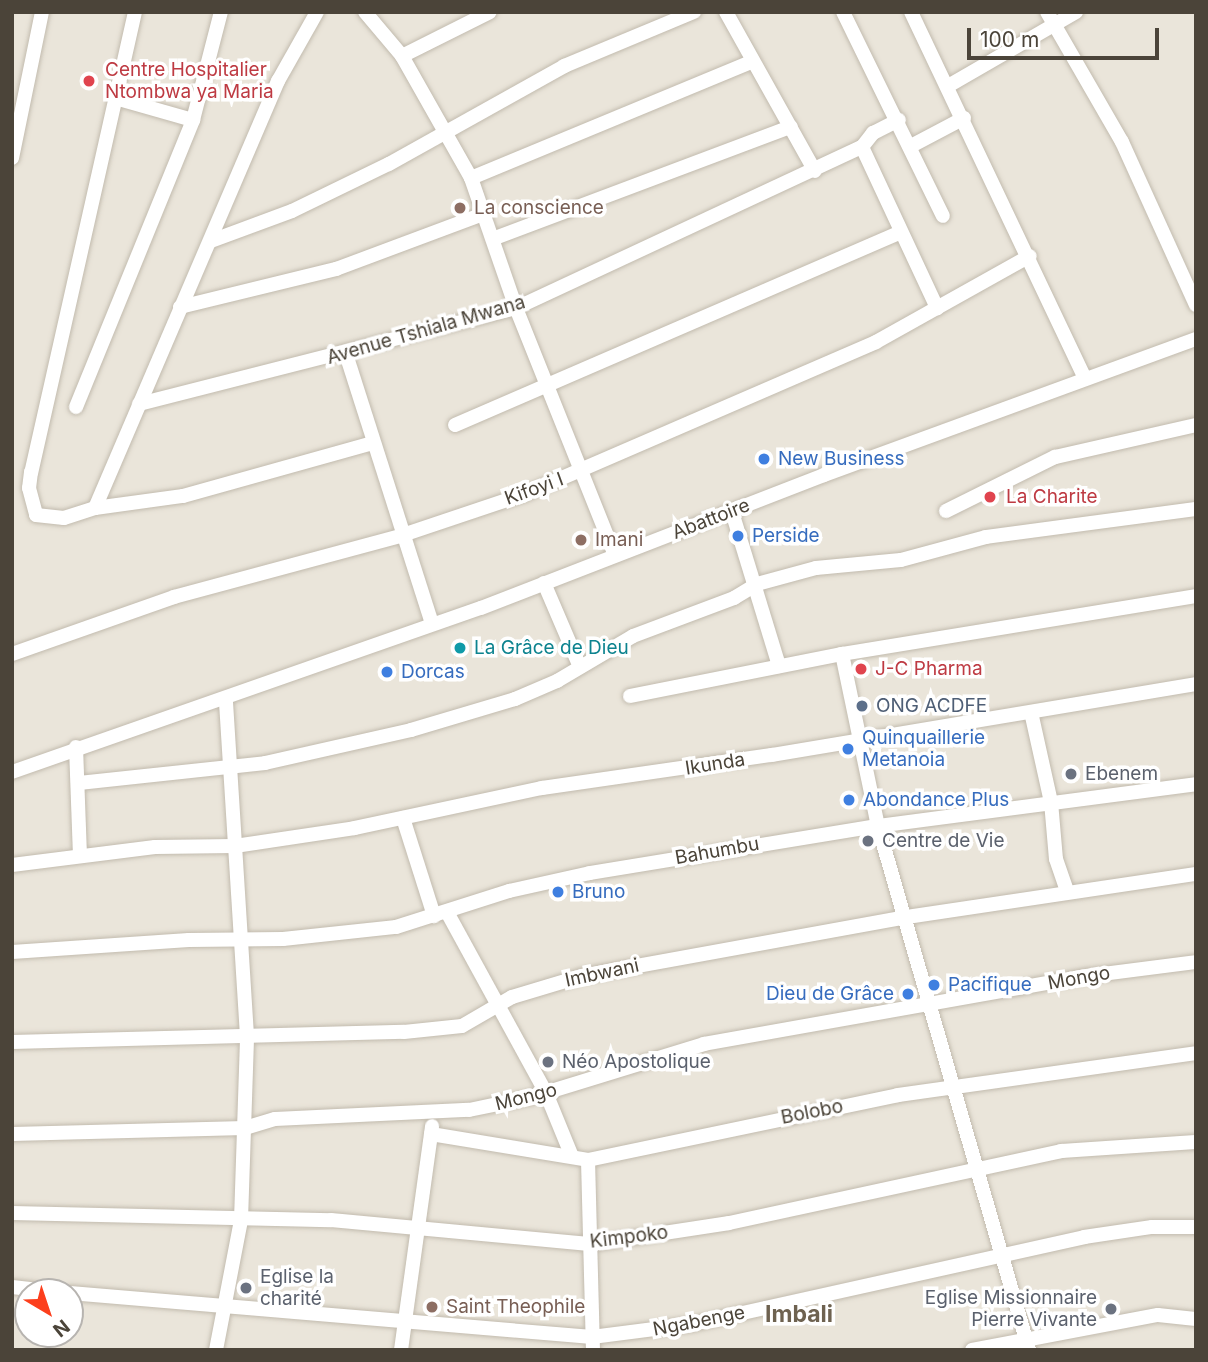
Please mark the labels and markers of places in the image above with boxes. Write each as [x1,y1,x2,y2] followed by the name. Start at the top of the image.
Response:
[105,59,274,103] place label: Centre Hospitalier Ntombwa ya Maria
[79,71,99,91] marker: Centre Hospitalier Ntombwa ya Maria
[474,197,604,219] place label: La conscience
[452,200,468,216] marker: La conscience
[778,448,905,470] place label: New Business
[756,451,772,467] marker: New Business
[1006,486,1098,508] place label: La Charite
[980,487,1000,507] marker: La Charite
[752,525,820,547] place label: Perside
[730,528,746,544] marker: Perside
[595,529,643,551] place label: Imani
[573,532,589,548] marker: Imani
[474,637,629,659] place label: La Grâce de Dieu
[452,640,468,656] marker: La Grâce de Dieu
[875,658,983,680] place label: J-C Pharma
[401,661,465,683] place label: Dorcas
[853,661,869,677] marker: J-C Pharma
[379,664,395,680] marker: Dorcas
[876,695,987,717] place label: ONG ACDFE
[854,698,870,714] marker: ONG ACDFE
[862,727,985,771] place label: Quinquaillerie Metanoia
[840,741,856,757] marker: Quinquaillerie Metanoia
[1085,763,1158,785] place label: Ebenem
[1063,766,1079,782] marker: Ebenem
[863,789,1009,811] place label: Abondance Plus
[841,792,857,808] marker: Abondance Plus
[882,830,1004,852] place label: Centre de Vie
[860,833,876,849] marker: Centre de Vie
[572,881,625,903] place label: Bruno
[550,884,566,900] marker: Bruno
[948,974,1032,996] place label: Pacifique
[926,977,942,993] marker: Pacifique
[766,983,894,1005] place label: Dieu de Grâce
[900,986,916,1002] marker: Dieu de Grâce
[562,1051,711,1073] place label: Néo Apostolique
[540,1054,556,1070] marker: Néo Apostolique
[260,1266,334,1310] place label: Eglise la charité
[238,1280,254,1296] marker: Eglise la charité
[925,1287,1097,1331] place label: Eglise Missionnaire Pierre Vivante
[446,1296,585,1318] place label: Saint Theophile
[424,1299,440,1315] marker: Saint Theophile
[1103,1301,1119,1317] marker: Eglise Missionnaire Pierre Vivante

